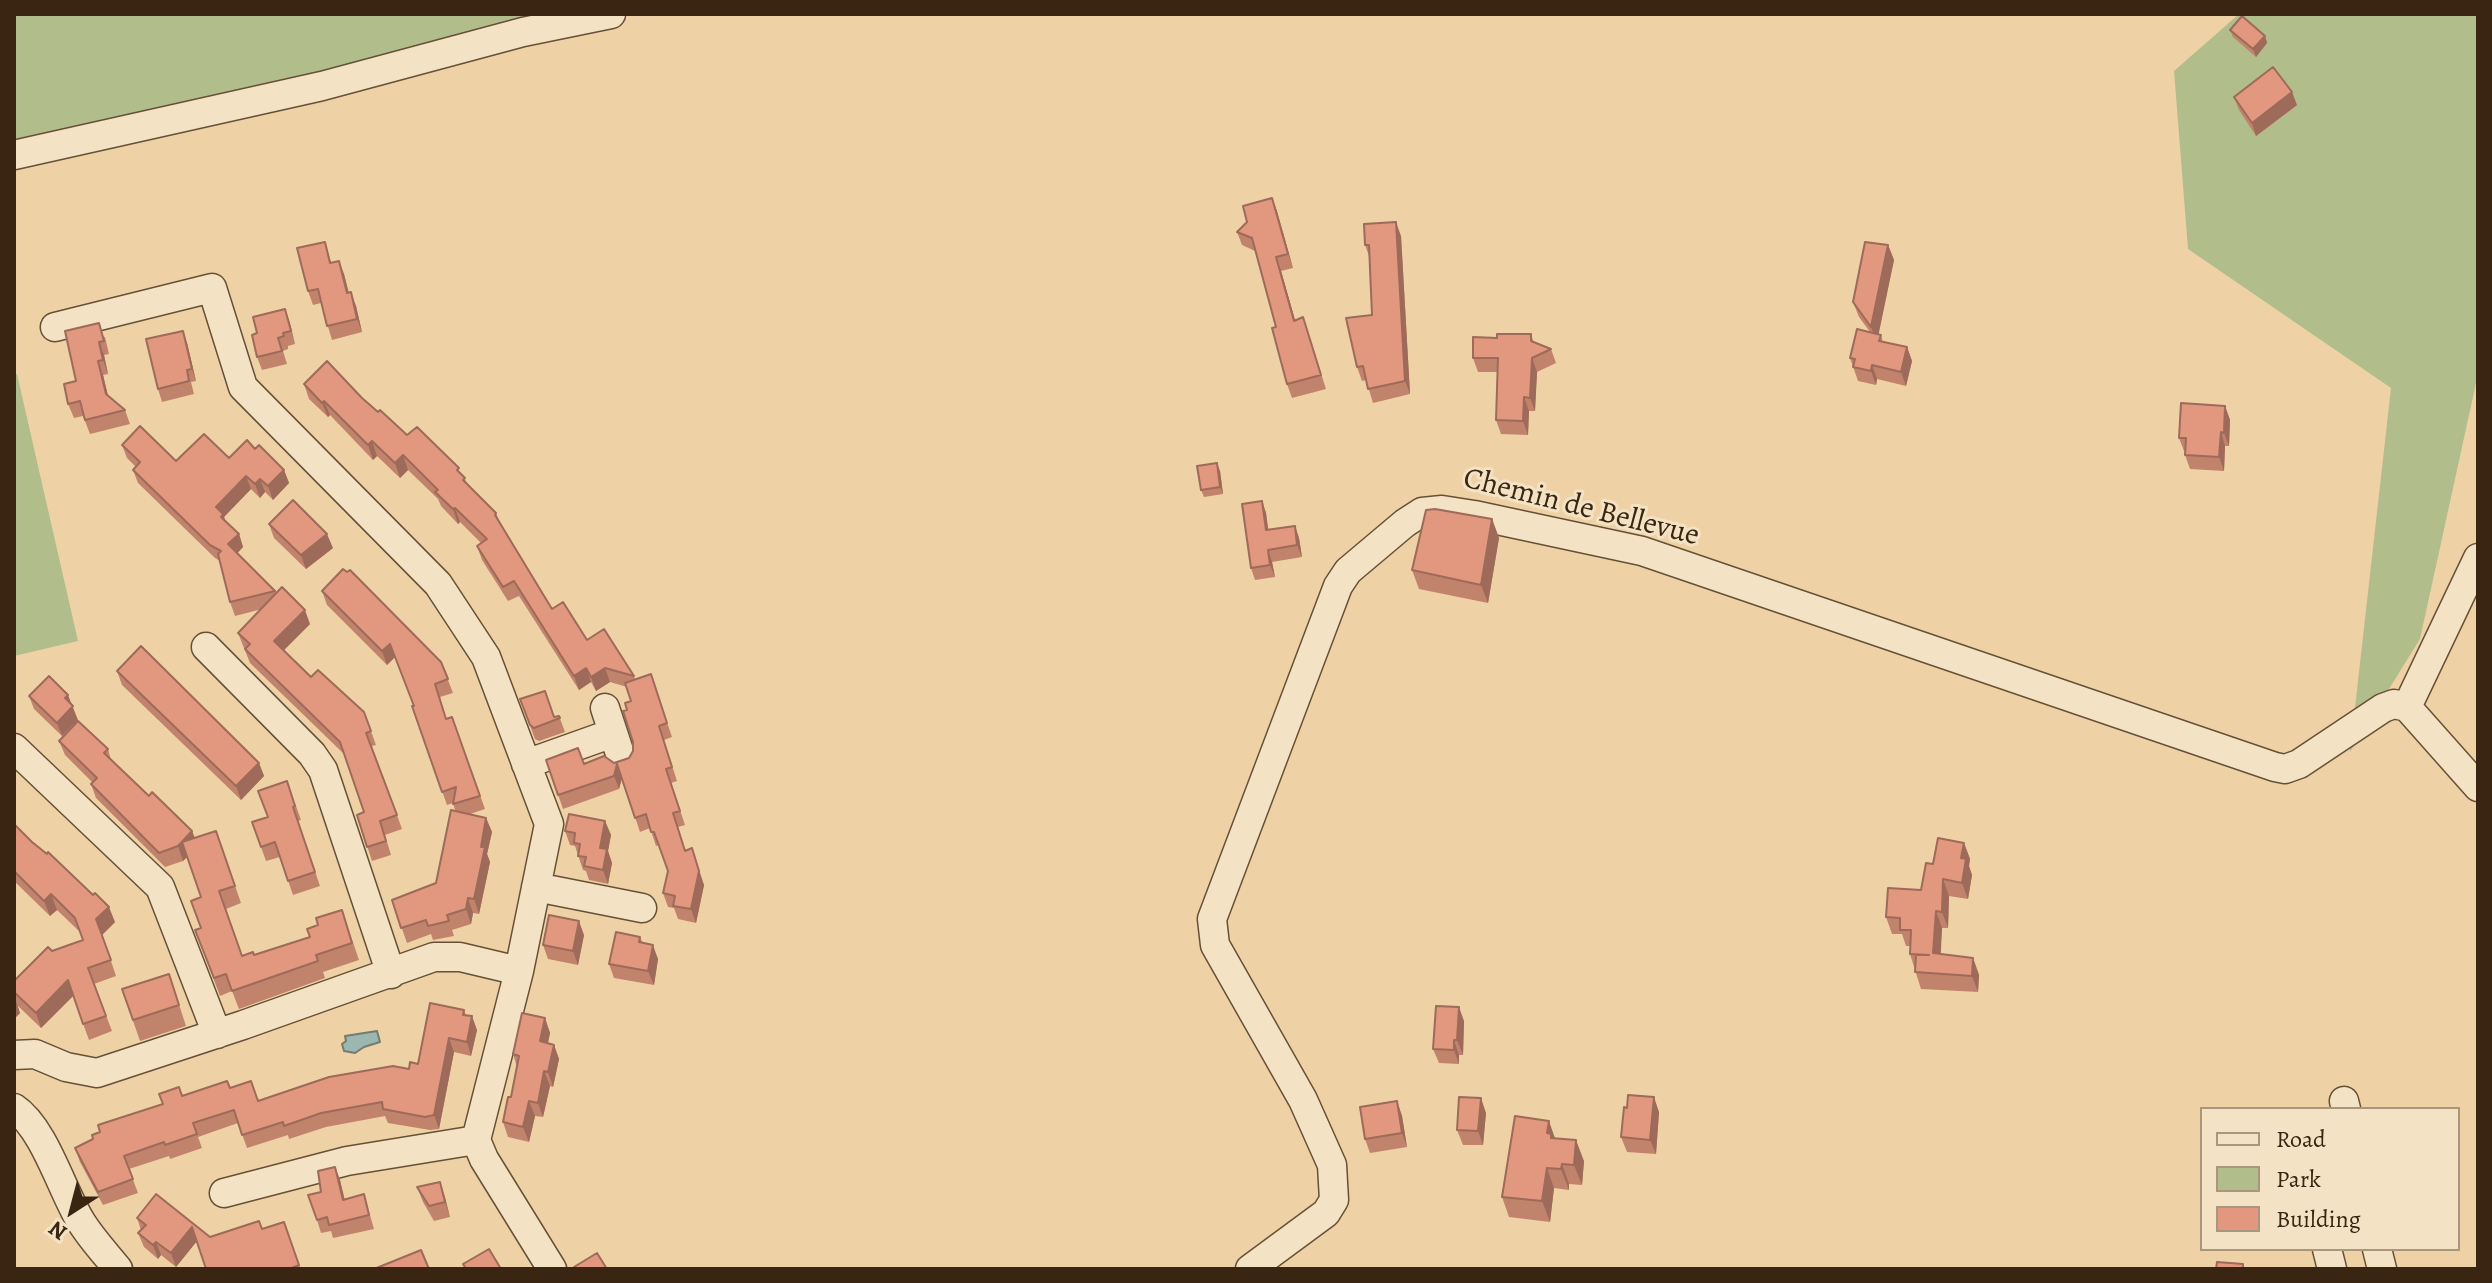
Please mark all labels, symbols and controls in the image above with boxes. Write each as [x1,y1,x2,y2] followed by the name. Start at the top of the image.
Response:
[1459,461,1703,555] street label: Chemin de Bellevue
[2200,1107,2460,1251] legend
[2276,1123,2326,1155] text: Road
[2276,1163,2321,1195] text: Park
[32,1171,112,1251] north arrow
[2276,1203,2361,1235] text: Building
[43,1214,73,1247] text: N

